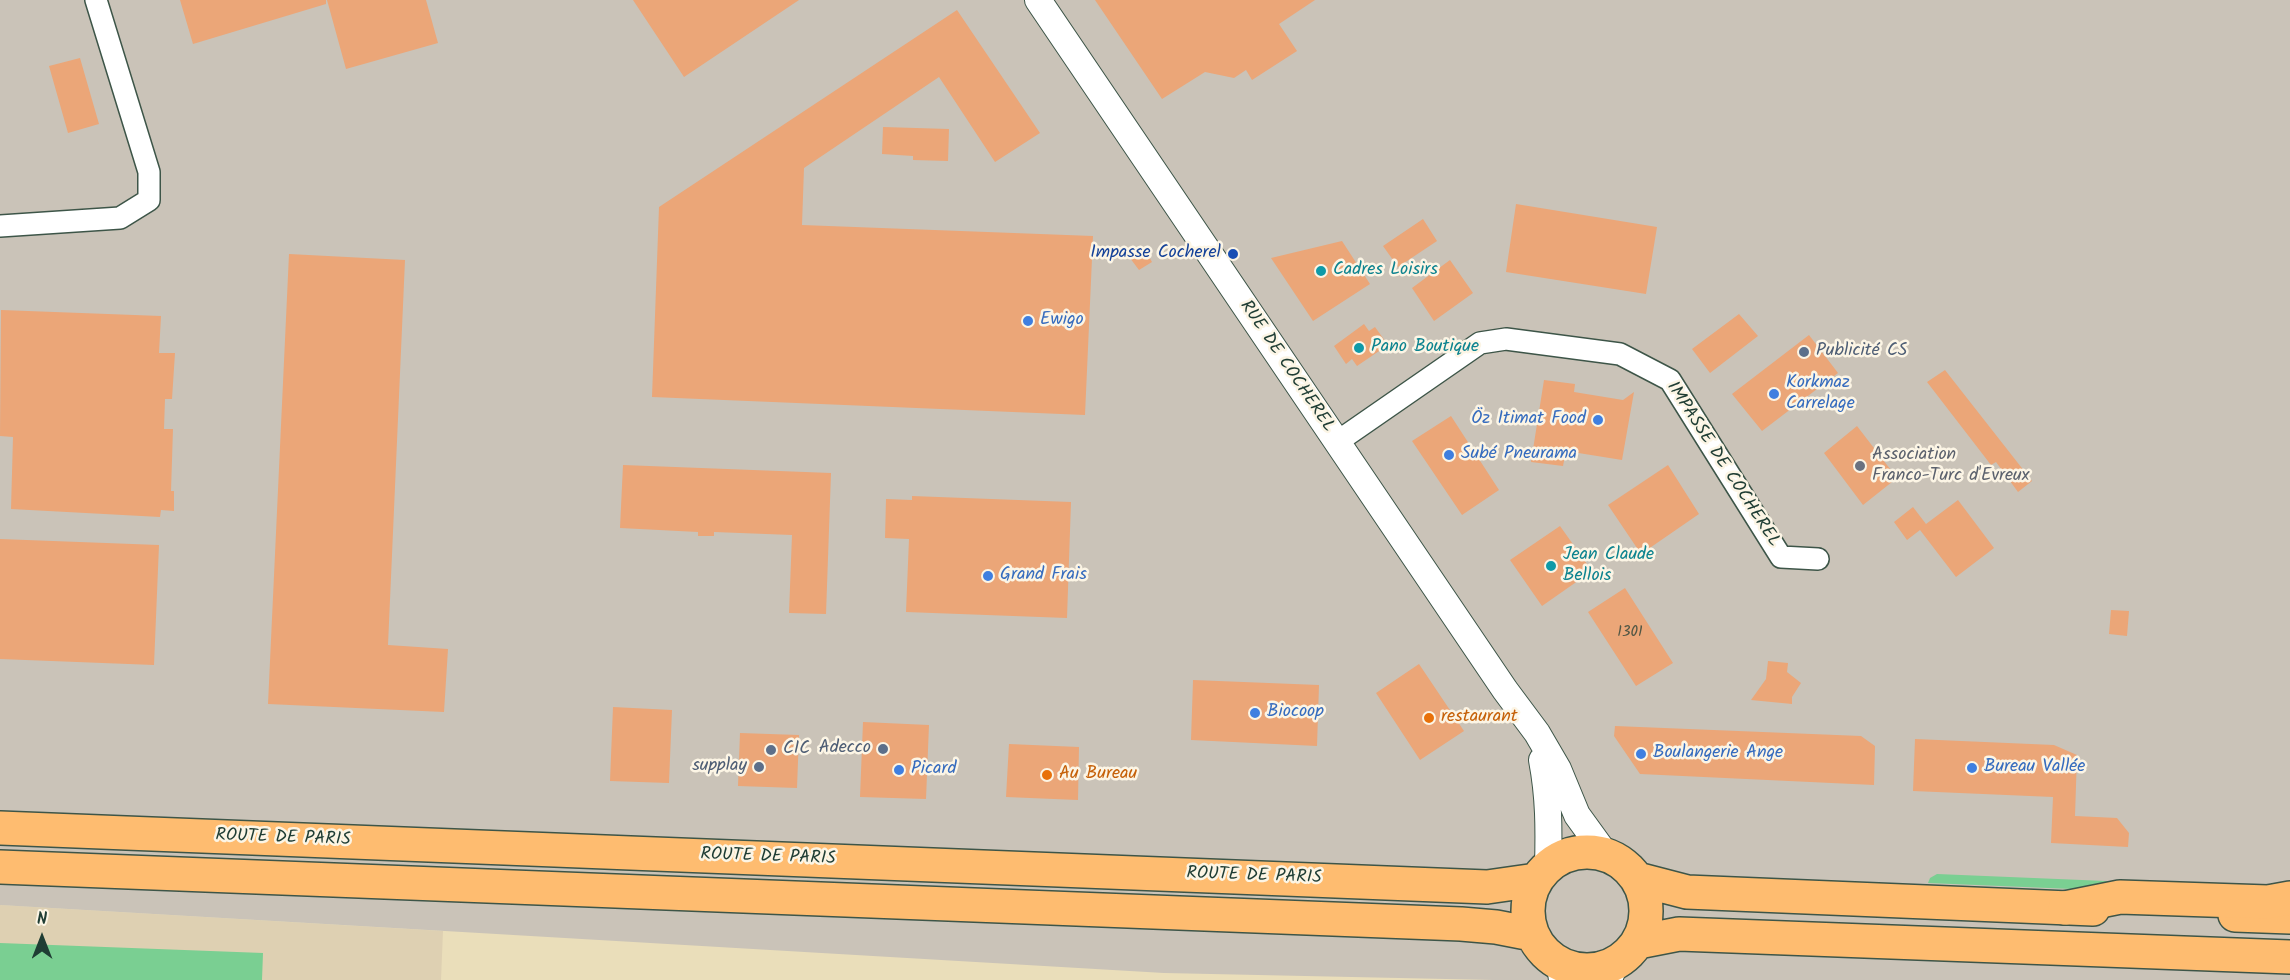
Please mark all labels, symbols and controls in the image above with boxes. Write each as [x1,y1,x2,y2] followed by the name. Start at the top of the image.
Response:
[1090,243,1221,265] place label: Impasse Cocherel
[1226,247,1240,261] marker: Impasse Cocherel
[1333,260,1438,282] place label: Cadres Loisirs
[1314,264,1328,278] marker: Cadres Loisirs
[1234,297,1338,437] street label: RUE DE COCHEREL
[1040,310,1084,332] place label: Ewigo
[1021,314,1035,328] marker: Ewigo
[1371,337,1479,359] place label: Pano Boutique
[1352,341,1366,355] marker: Pano Boutique
[1816,341,1907,363] place label: Publicité CS
[1797,345,1811,359] marker: Publicité CS
[1786,373,1855,416] place label: Korkmaz Carrelage
[1660,378,1784,552] street label: IMPASSE DE COCHEREL
[1767,387,1781,401] marker: Korkmaz Carrelage
[1471,409,1586,431] place label: Öz Itimat Food
[1591,413,1605,427] marker: Öz Itimat Food
[1461,444,1577,466] place label: Subé Pneurama
[1872,445,2029,488] place label: Association Franco-Turc d'Evreux
[1442,448,1456,462] marker: Subé Pneurama
[1853,459,1867,473] marker: Association Franco-Turc d'Evreux
[1563,545,1654,588] place label: Jean Claude Bellois
[1544,559,1558,573] marker: Jean Claude Bellois
[1000,565,1087,587] place label: Grand Frais
[981,569,995,583] marker: Grand Frais
[1617,624,1643,642] house number: 1301
[1267,702,1324,724] place label: Biocoop
[1248,706,1262,720] marker: Biocoop
[1441,707,1518,729] place label: restaurant
[1422,711,1436,725] marker: restaurant
[819,738,871,760] place label: Adecco
[783,739,810,761] place label: CIC
[876,742,890,756] marker: Adecco
[764,743,778,757] marker: CIC
[1653,743,1783,765] place label: Boulangerie Ange
[1634,747,1648,761] marker: Boulangerie Ange
[692,756,747,778] place label: supplay
[1984,757,2085,779] place label: Bureau Vallée
[911,759,956,781] place label: Picard
[752,760,766,774] marker: supplay
[1965,761,1979,775] marker: Bureau Vallée
[892,763,906,777] marker: Picard
[1059,764,1137,786] place label: Au Bureau
[1040,768,1054,782] marker: Au Bureau
[215,826,351,852] street label: ROUTE DE PARIS
[700,845,836,871] street label: ROUTE DE PARIS
[1186,864,1322,890] street label: ROUTE DE PARIS
[37,907,47,932] text: N
[12,908,72,968] north arrow

